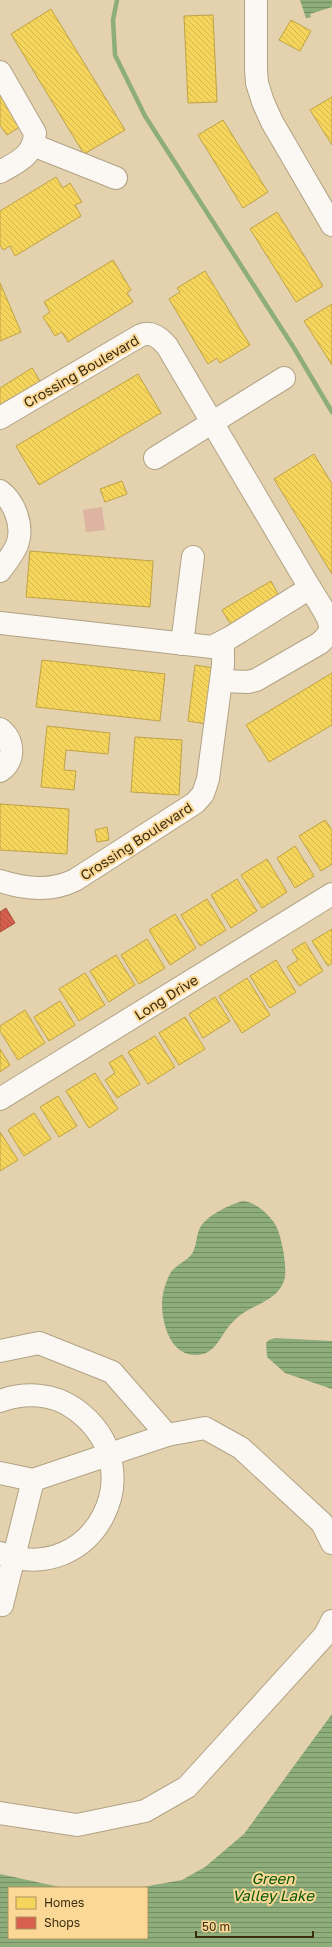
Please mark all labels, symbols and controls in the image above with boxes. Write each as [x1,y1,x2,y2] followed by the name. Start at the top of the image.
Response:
[20,331,142,411] street label: Crossing Boulevard
[77,798,195,884] street label: Crossing Boulevard
[131,971,201,1023] street label: Long Drive
[232,1869,315,1905] water label: Green Valley Lake
[8,1887,148,1939] legend
[44,1895,84,1910] text: Homes
[196,1913,313,1939] scale bar
[44,1915,80,1930] text: Shops
[202,1919,230,1934] text: 50 m

